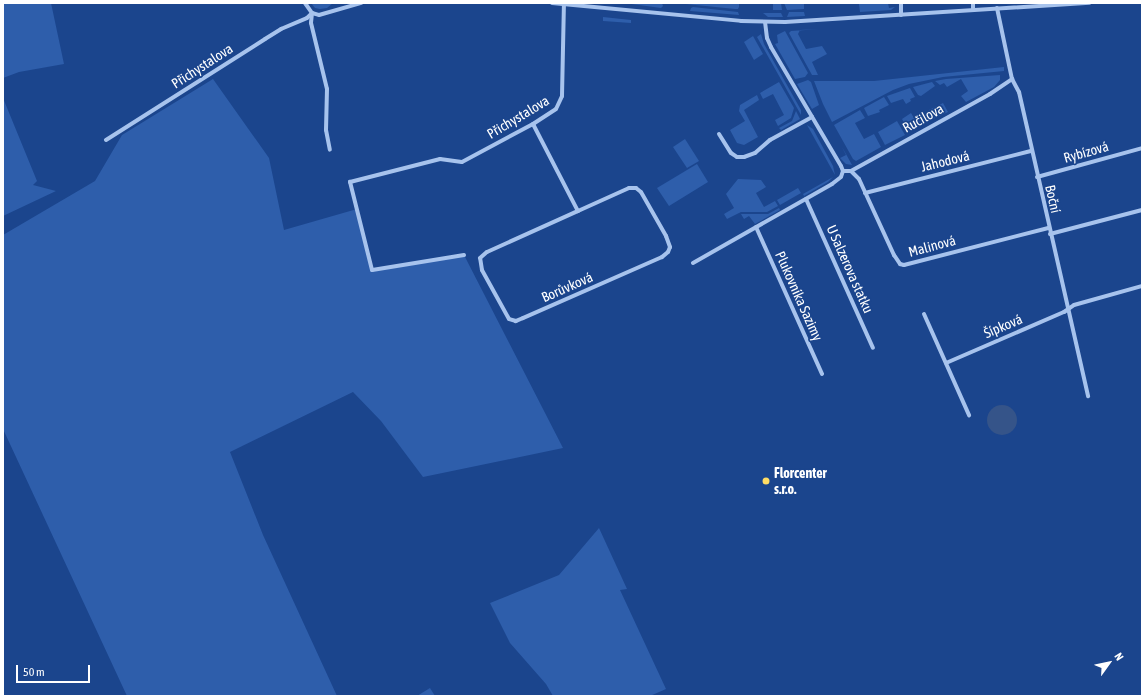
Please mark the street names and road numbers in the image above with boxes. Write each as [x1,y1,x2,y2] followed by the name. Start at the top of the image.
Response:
[168,40,236,92] street label: Přichystalova
[484,92,552,142] street label: Přichystalova
[900,100,946,136] street label: Ručilova
[1062,138,1110,166] street label: Rybízová
[919,147,971,175] street label: Jahodová
[1042,183,1064,215] street label: Boční
[823,222,877,316] street label: U Salzerova statku
[907,232,957,260] street label: Malinová
[772,248,826,344] street label: Plukovníka Sazimy
[539,268,595,306] street label: Borůvková
[981,310,1025,342] street label: Šípková

